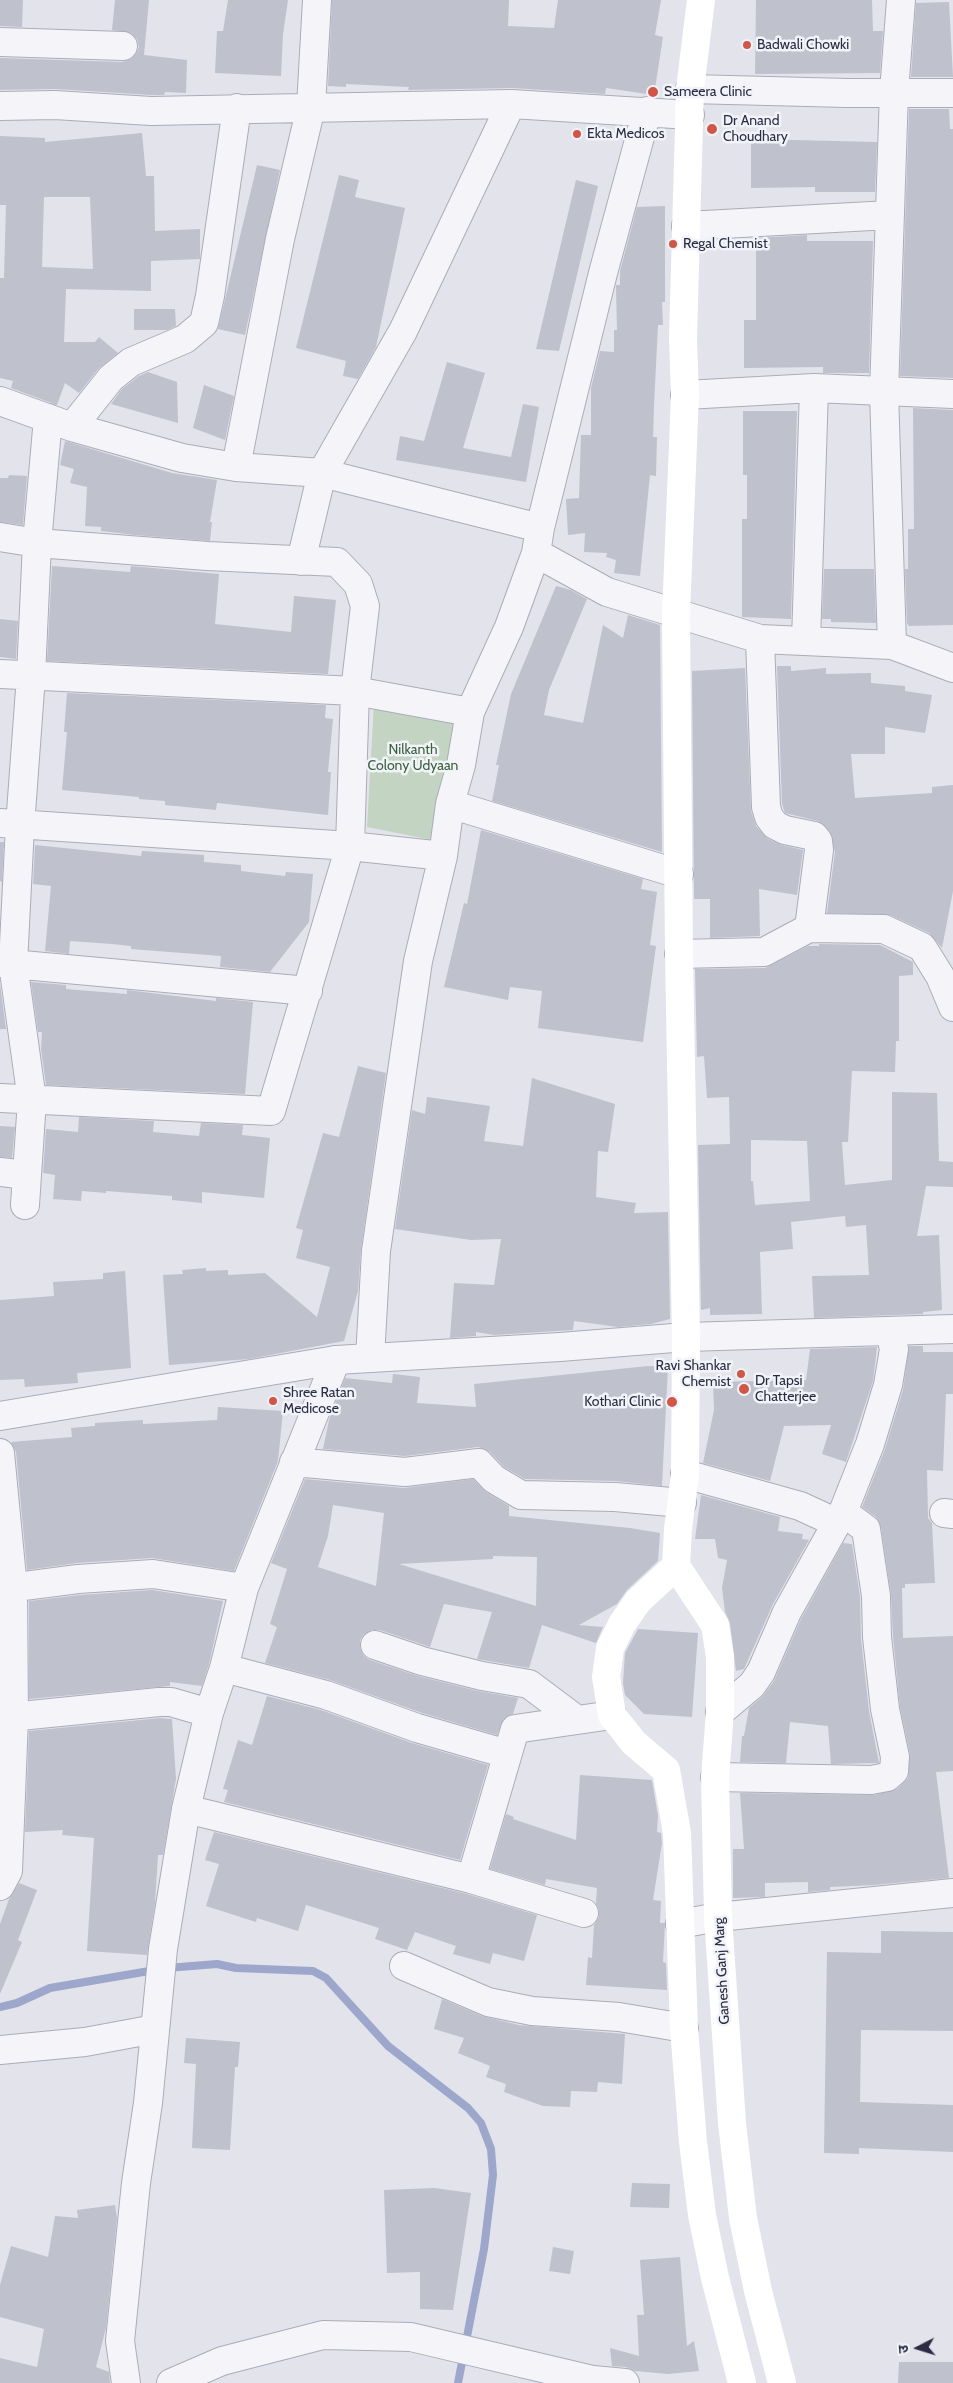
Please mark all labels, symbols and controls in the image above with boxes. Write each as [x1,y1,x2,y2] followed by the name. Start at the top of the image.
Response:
[757,37,849,53] place label: Badwali Chowki
[741,39,753,51] marker: Badwali Chowki
[664,84,752,100] place label: Sameera Clinic
[646,85,660,99] marker: Sameera Clinic
[723,113,788,146] place label: Dr Anand Choudhary
[705,122,719,136] marker: Dr Anand Choudhary
[587,126,664,142] place label: Ekta Medicos
[571,128,583,140] marker: Ekta Medicos
[683,236,768,252] place label: Regal Chemist
[667,238,679,250] marker: Regal Chemist
[368,742,458,774] park label: Nilkanth Colony Udyaan
[656,1358,731,1390] place label: Ravi Shankar Chemist
[735,1368,747,1380] marker: Ravi Shankar Chemist
[755,1373,816,1405] place label: Dr Tapsi Chatterjee
[737,1382,751,1396] marker: Dr Tapsi Chatterjee
[283,1385,355,1418] place label: Shree Ratan Medicose
[584,1394,661,1410] place label: Kothari Clinic
[267,1395,279,1407] marker: Shree Ratan Medicose
[665,1395,679,1409] marker: Kothari Clinic
[711,1917,733,2025] street label: Ganesh Ganj Marg
[893,2323,943,2373] north arrow
[894,2344,912,2354] text: उ

